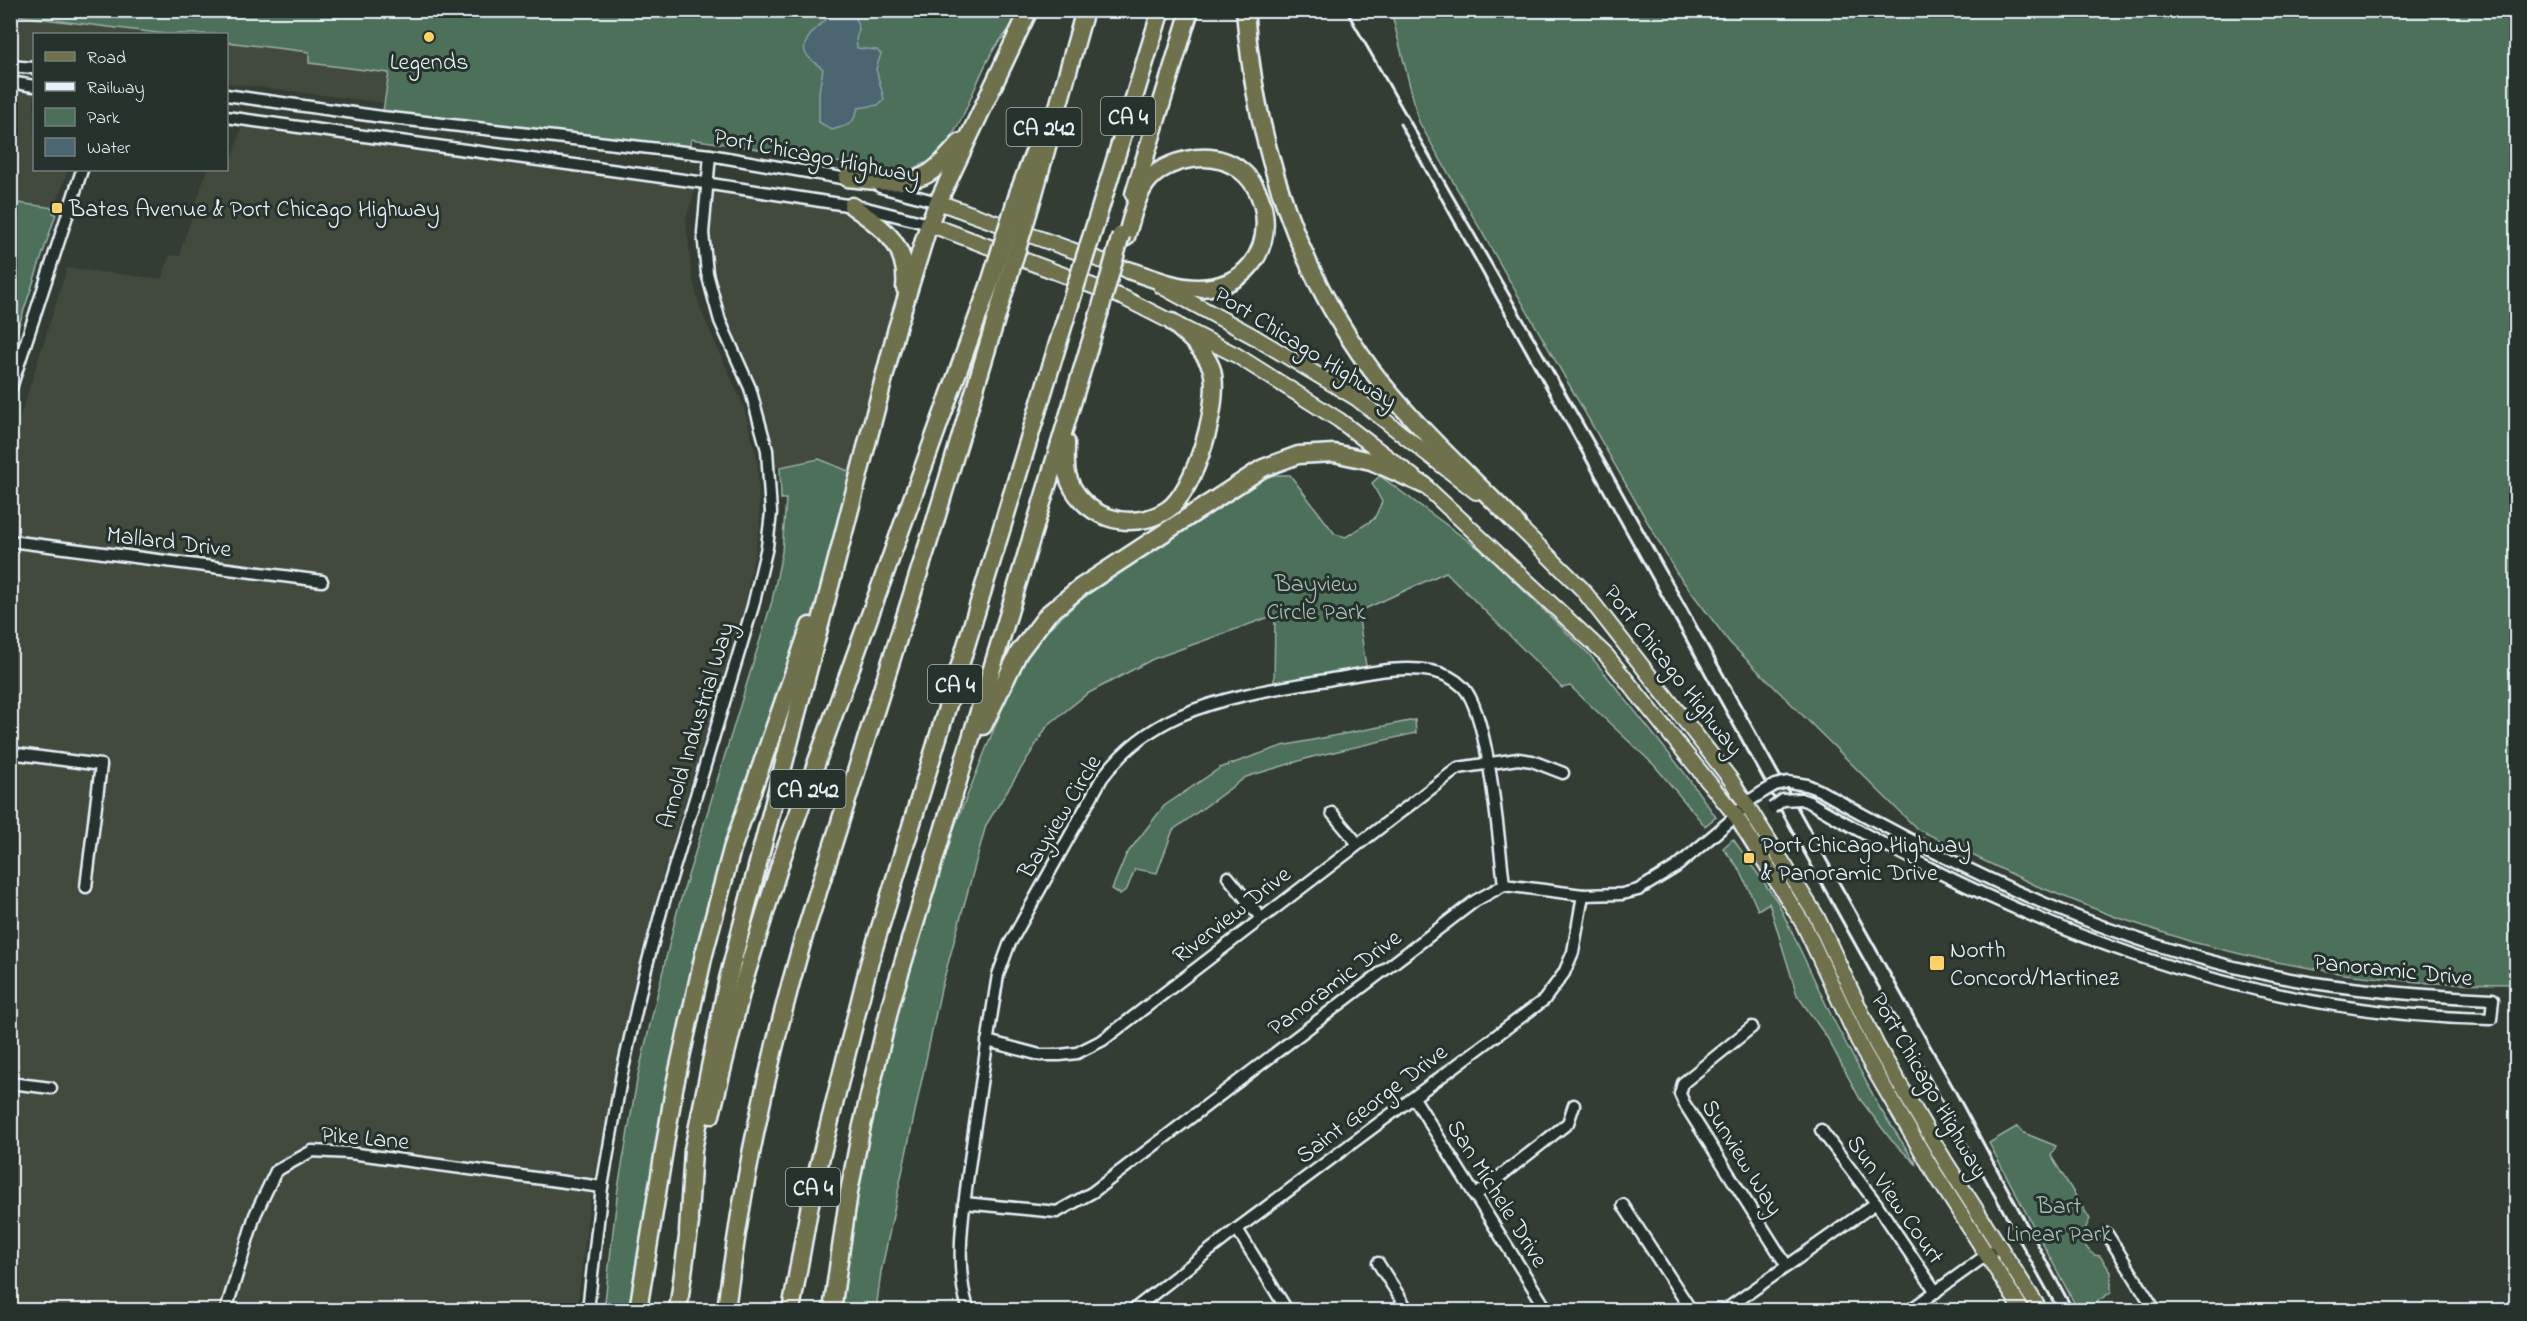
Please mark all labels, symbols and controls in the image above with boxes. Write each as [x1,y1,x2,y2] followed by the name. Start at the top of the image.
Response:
[422,30,436,44] marker: Legends
[33,33,228,171] legend
[87,46,126,72] text: Road
[390,46,468,81] place label: Legends
[87,76,144,102] text: Railway
[1101,97,1155,135] road number: CA 4
[87,106,120,132] text: Park
[1006,108,1082,146] road number: CA 242
[710,120,923,196] street label: Port Chicago Highway
[87,136,131,162] text: Water
[68,193,440,229] place label: Bates Avenue & Port Chicago Highway
[50,201,64,215] marker: Bates Avenue & Port Chicago Highway
[1206,279,1403,420] street label: Port Chicago Highway
[104,518,233,569] street label: Mallard Drive
[1266,568,1366,631] park label: Bayview Circle Park
[1593,578,1750,766] street label: Port Chicago Highway
[649,618,746,833] street label: Arnold Industrial Way
[928,665,982,703] road number: CA 4
[1010,749,1113,887] street label: Bayview Circle
[770,770,846,808] road number: CA 242
[1761,829,1971,892] place label: Port Chicago Highway & Panoramic Drive
[1742,851,1756,865] marker: Port Chicago Highway & Panoramic Drive
[1166,858,1299,973] street label: Riverview Drive
[1261,922,1410,1046] street label: Panoramic Drive
[1950,934,2120,997] place label: North Concord/Martinez
[2311,946,2474,997] street label: Panoramic Drive
[1928,954,1946,972] marker: North Concord/Martinez
[1859,987,1995,1186] street label: Port Chicago Highway
[1289,1036,1456,1174] street label: Saint George Drive
[1690,1093,1791,1224] street label: Sunview Way
[1436,1113,1556,1275] street label: San Michele Drive
[319,1118,411,1161] street label: Pike Lane
[1836,1129,1952,1272] street label: Sun View Court
[786,1168,840,1206] road number: CA 4
[2006,1190,2112,1253] park label: Bart Linear Park

